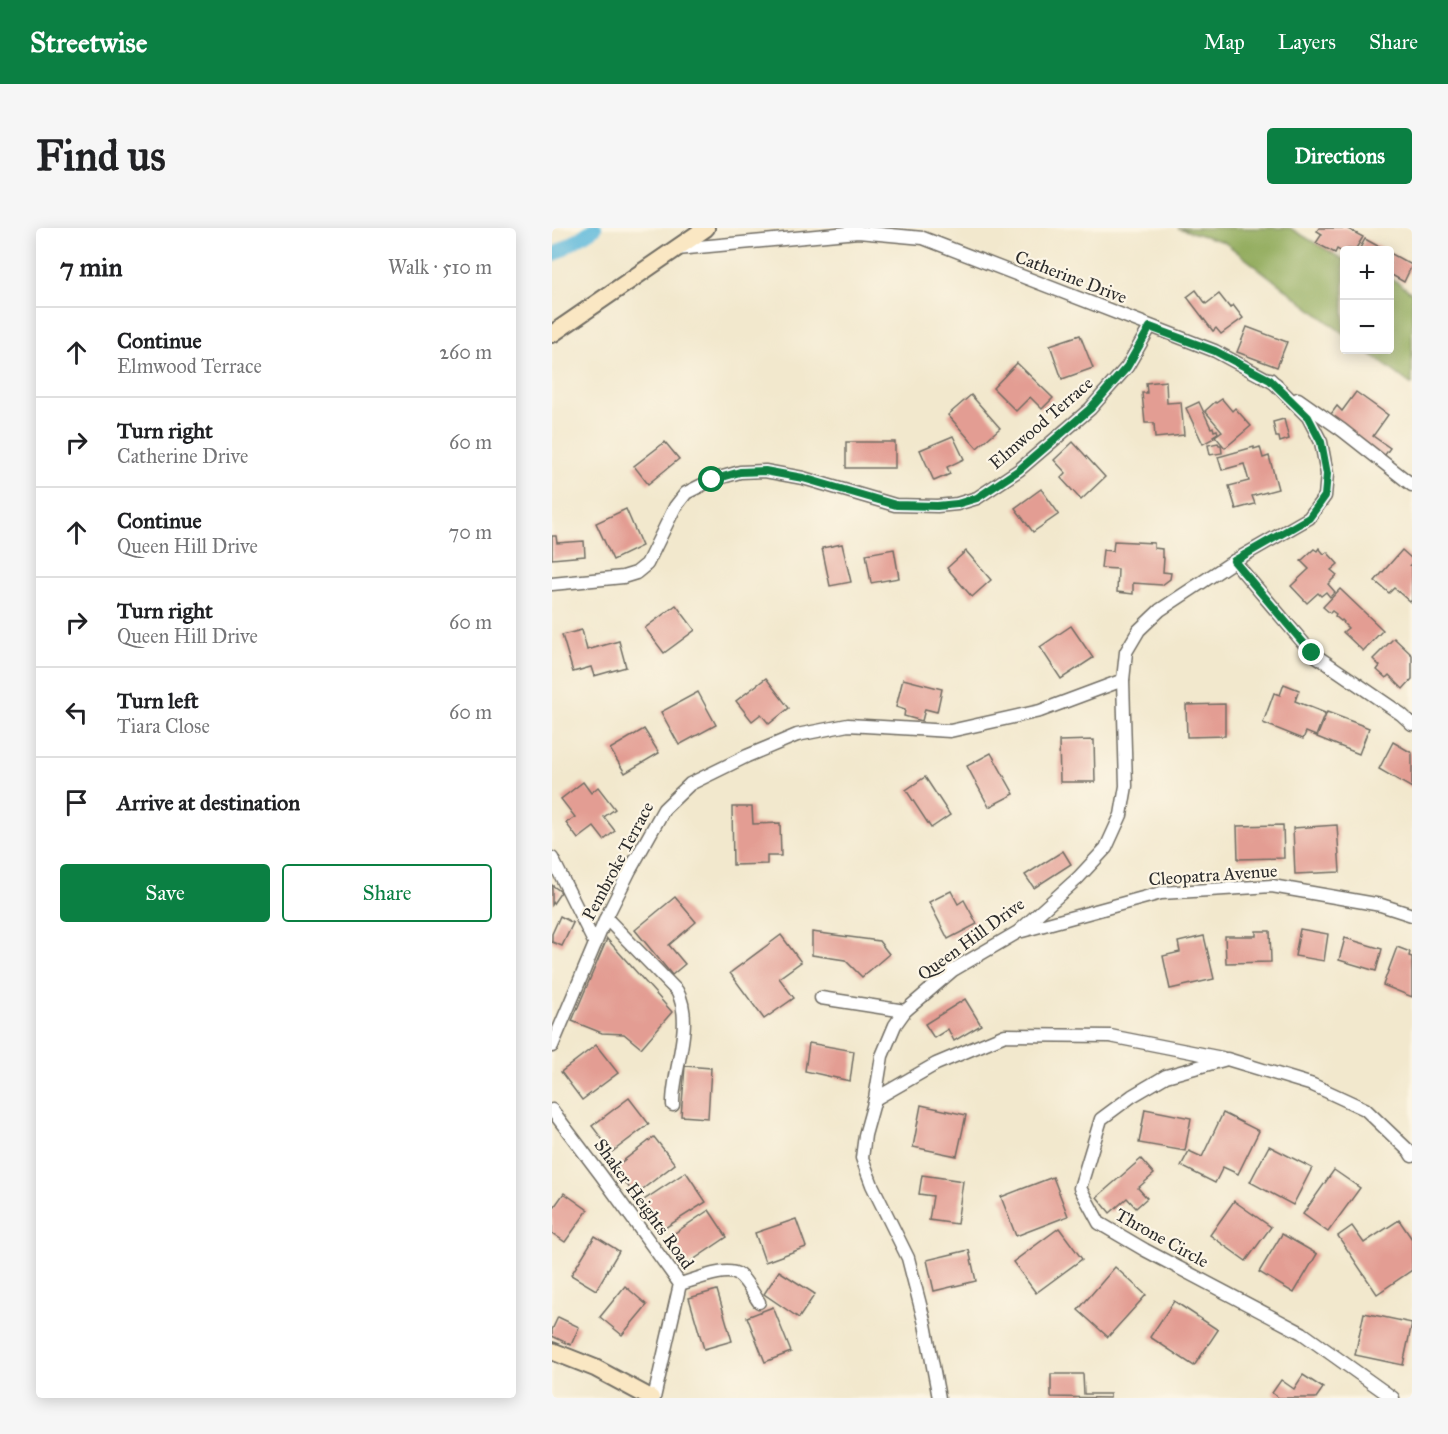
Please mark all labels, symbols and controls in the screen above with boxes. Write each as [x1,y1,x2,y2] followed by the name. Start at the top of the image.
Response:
[30,25,147,60] text: Streetwise
[1204,29,1245,55] text: Map
[1278,29,1336,55] text: Layers
[1369,29,1418,55] text: Share
[1267,128,1412,184] button: Directions
[36,130,166,182] text: Find us
[1012,246,1130,308] street label: Catherine Drive
[1340,246,1394,354] map controls
[1340,246,1394,300] button: +
[60,251,123,283] text: 7 min
[388,255,492,279] text: Walk · 510 m
[1340,300,1394,354] button: −
[117,327,202,354] text: Continue
[60,336,93,369] icon: ahead
[439,340,492,364] text: 260 m
[117,354,262,378] text: Elmwood Terrace
[985,372,1097,474] street label: Elmwood Terrace
[117,417,213,444] text: Turn right
[60,426,93,459] icon: right
[449,430,492,454] text: 60 m
[117,444,248,468] text: Catherine Drive
[698,466,724,492] route start
[117,507,202,534] text: Continue
[60,516,93,549] icon: ahead
[449,520,492,544] text: 70 m
[117,534,258,558] text: Queen Hill Drive
[117,597,213,624] text: Turn right
[60,606,93,639] icon: right
[449,610,492,634] text: 60 m
[117,624,258,648] text: Queen Hill Drive
[1298,639,1324,665] route end
[117,687,199,714] text: Turn left
[60,696,93,729] icon: left
[449,700,492,724] text: 60 m
[117,714,210,738] text: Tiara Close
[60,786,93,819] icon: arrive
[117,789,300,816] text: Arrive at destination
[578,798,658,924] street label: Pembroke Terrace
[1148,860,1278,890] street label: Cleopatra Avenue
[60,864,270,922] button: Save
[282,864,492,922] button: Share
[913,893,1029,985] street label: Queen Hill Drive
[589,1135,699,1274] street label: Shaker Heights Road
[1112,1203,1212,1273] street label: Throne Circle

